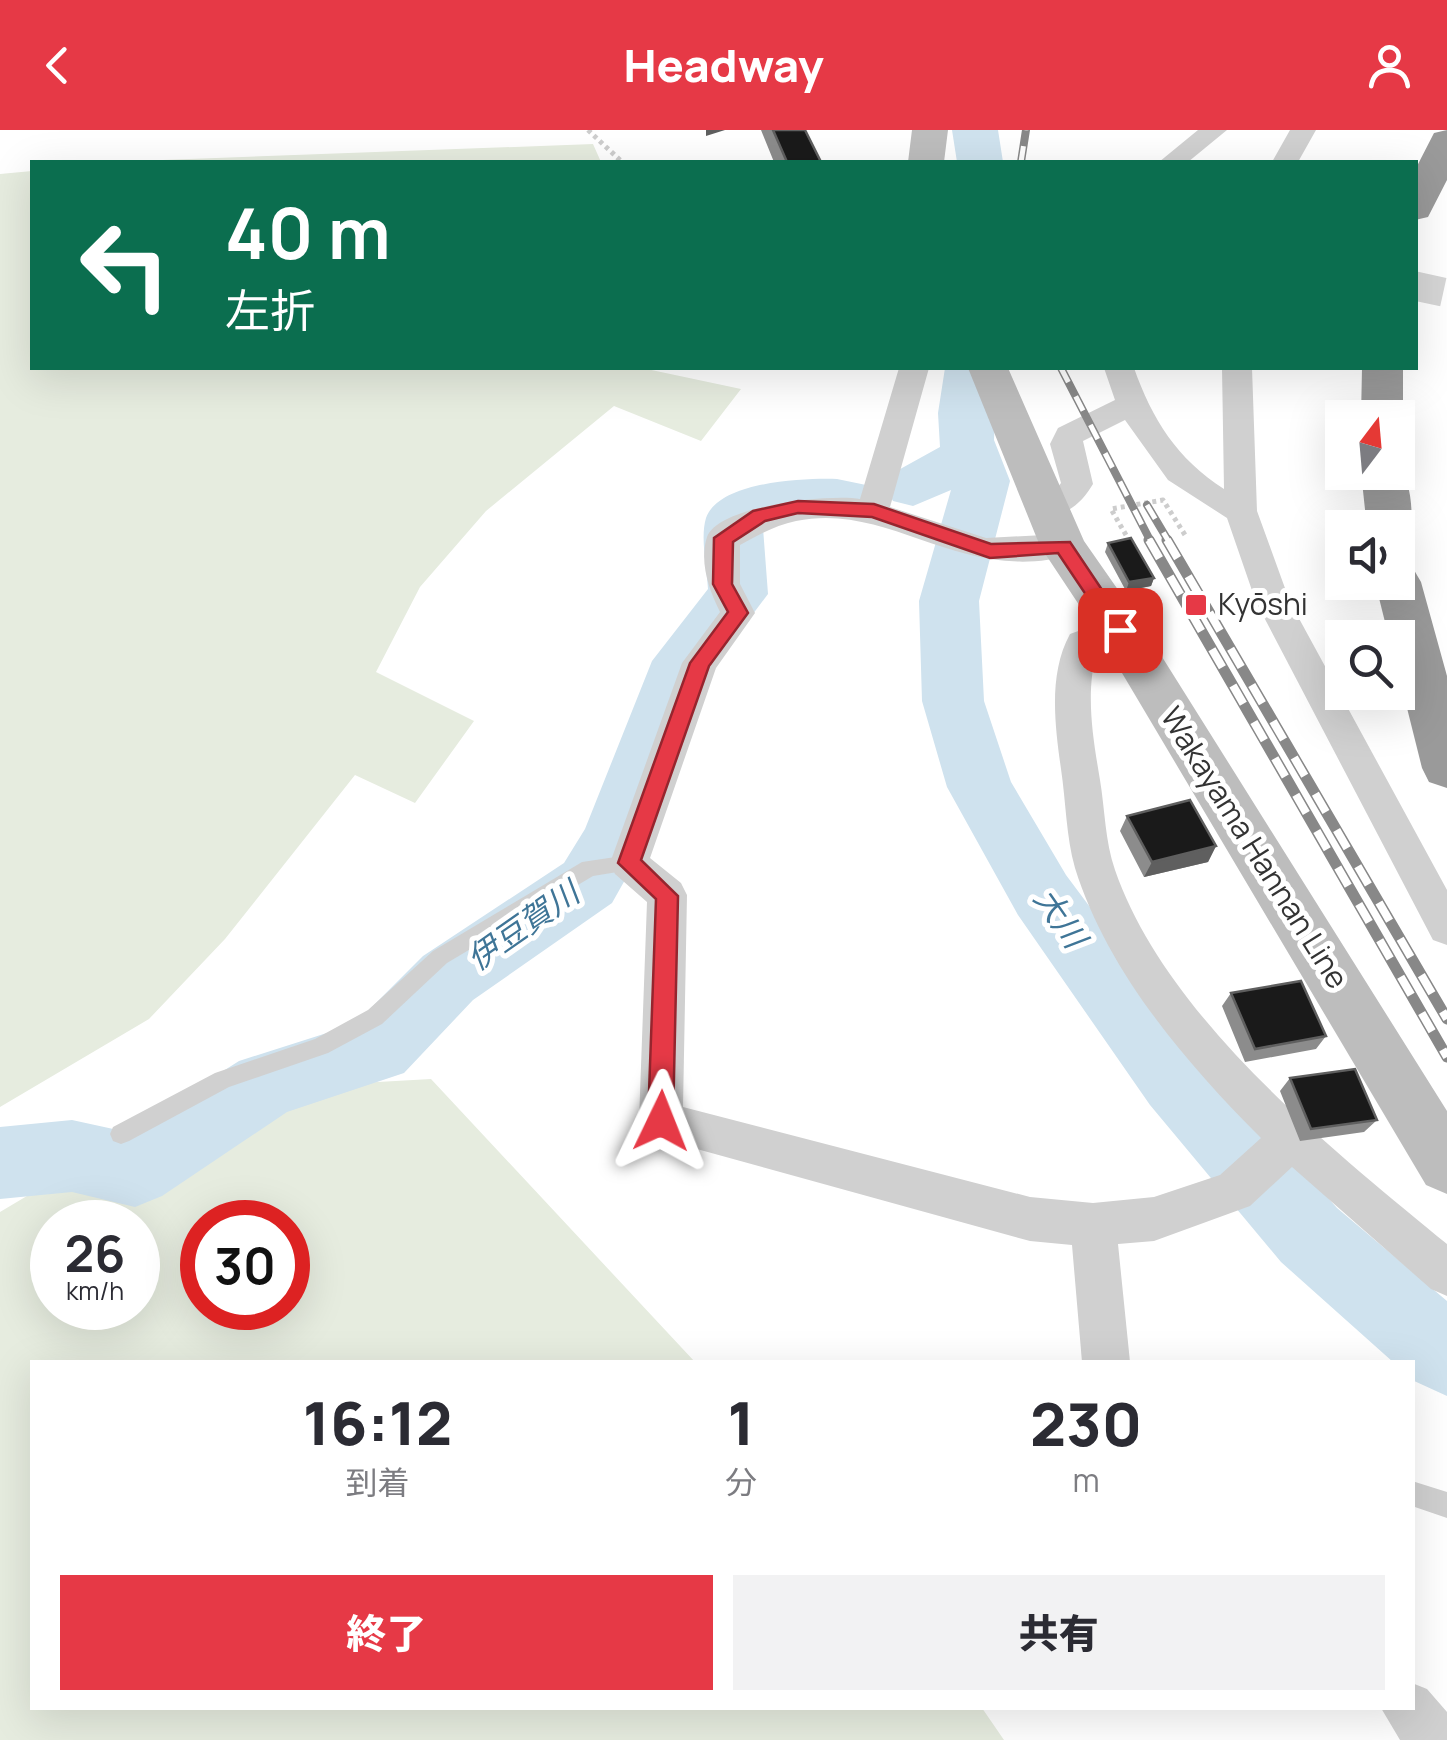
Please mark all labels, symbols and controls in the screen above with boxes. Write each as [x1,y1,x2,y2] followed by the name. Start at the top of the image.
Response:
[623,34,824,96] text: Headway
[30,38,85,93] icon: back
[1362,38,1417,93] icon: person
[225,184,391,280] text: 40 m
[60,200,190,330] icon: left
[225,279,315,341] text: 左折
[1325,400,1415,490] north arrow
[1325,400,1415,710] map controls
[1325,510,1415,600] button: sound
[1218,583,1308,624] place label: Kyōshi
[1078,588,1163,673] pin
[1183,592,1209,618] marker: Kyōshi
[1093,603,1148,658] icon: arrive
[1325,620,1415,710] button: search
[1152,699,1359,996] street label: Wakayama Hannan Line
[457,869,590,980] water label: 伊豆賀川
[1024,879,1099,959] water label: 大川
[609,1069,713,1173] position arrow
[180,1200,310,1330] speed limit sign: 30
[65,1219,125,1287] text: 26
[66,1273,124,1308] text: km/h
[303,1381,452,1463] text: 16:12
[728,1381,755,1463] text: 1
[1030,1382,1142,1464] text: 230
[1073,1458,1100,1502] text: m
[346,1460,410,1504] text: 到着
[725,1460,757,1504] text: 分
[60,1575,713,1690] button: 終了
[733,1575,1385,1690] button: 共有

